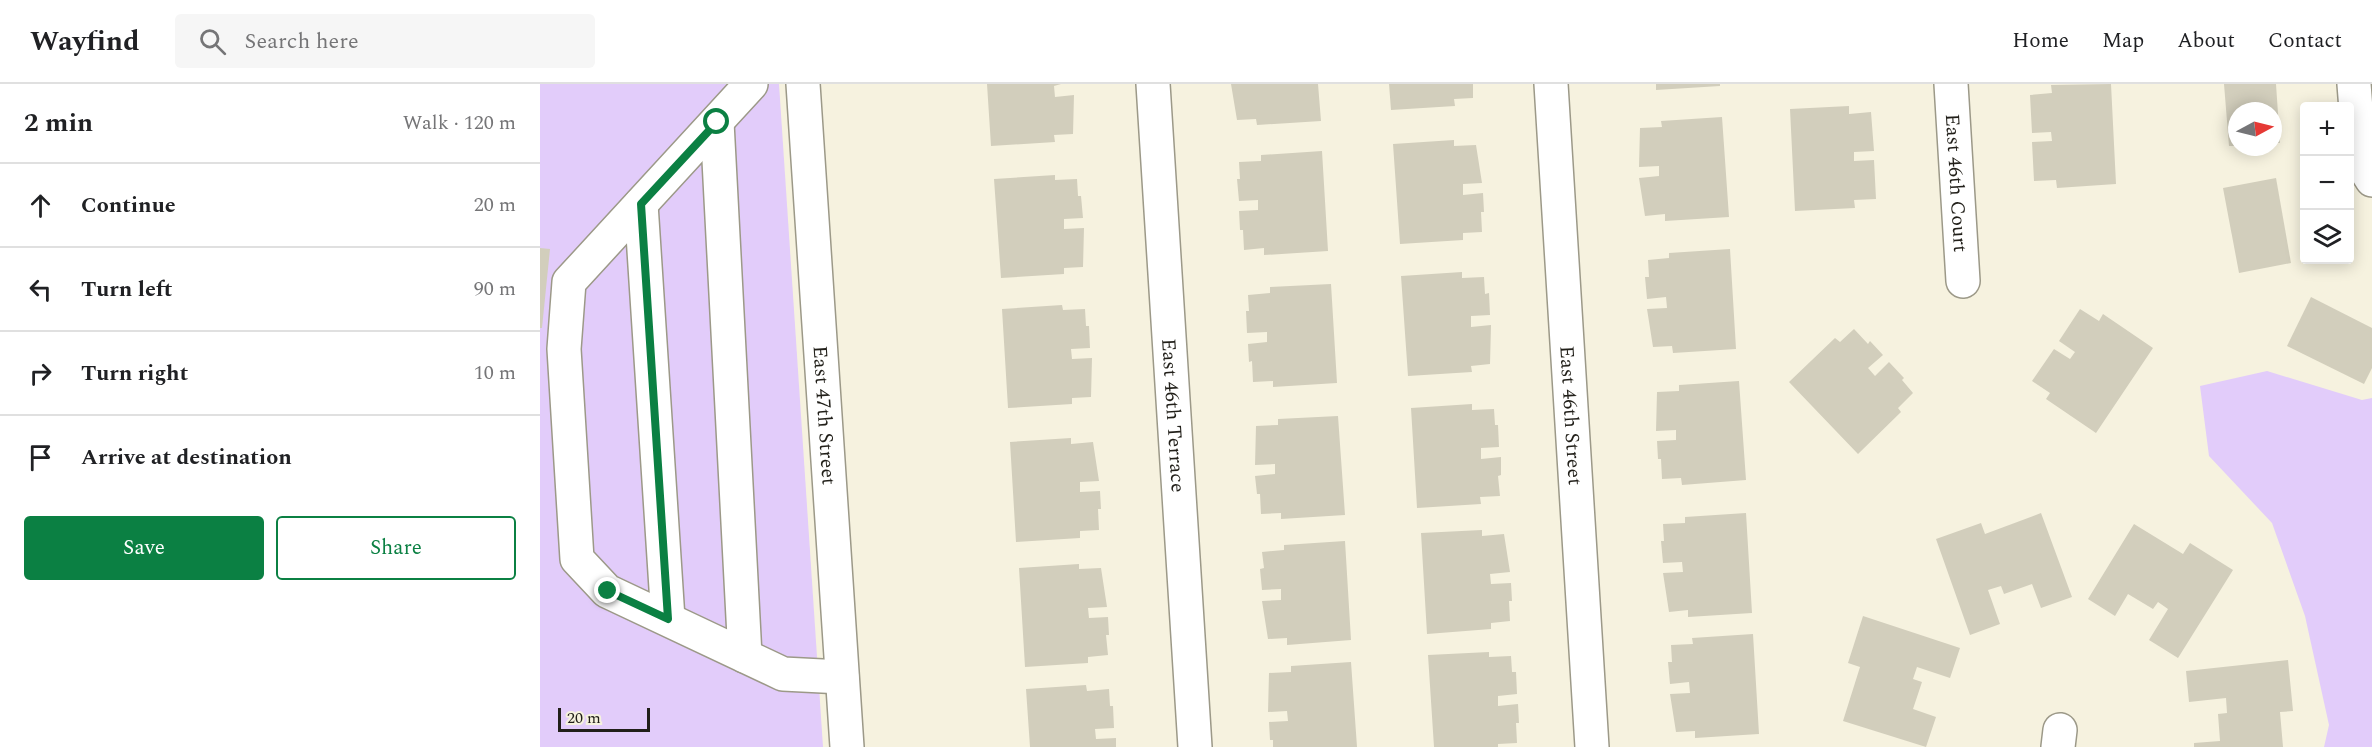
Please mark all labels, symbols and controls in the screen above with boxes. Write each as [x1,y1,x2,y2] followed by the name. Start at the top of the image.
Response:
[175,14,595,68] search box
[30,20,139,63] text: Wayfind
[196,25,229,58] icon: search
[244,25,359,58] text: Search here
[2012,25,2069,57] text: Home
[2102,25,2144,57] text: Map
[2177,25,2235,57] text: About
[2268,25,2342,57] text: Contact
[2228,102,2282,156] north arrow
[2300,102,2354,264] map controls
[2300,102,2354,156] button: +
[24,103,93,143] text: 2 min
[403,108,516,138] text: Walk · 120 m
[703,108,729,134] route start
[1937,113,1975,253] street label: East 46th Court
[2300,156,2354,210] button: −
[24,189,57,222] icon: ahead
[81,189,176,222] text: Continue
[474,190,516,220] text: 20 m
[2300,210,2354,264] button: layers
[24,273,57,306] icon: left
[81,273,173,306] text: Turn left
[474,274,516,304] text: 90 m
[1153,337,1193,493] street label: East 46th Terrace
[804,345,844,486] street label: East 47th Street
[1551,345,1590,486] street label: East 46th Street
[24,357,57,390] icon: right
[81,357,188,390] text: Turn right
[474,358,516,388] text: 10 m
[24,441,57,474] icon: arrive
[81,441,292,474] text: Arrive at destination
[24,516,264,580] button: Save
[276,516,516,580] button: Share
[594,577,620,603] route end
[558,705,650,732] scale bar
[567,706,601,730] text: 20 m

